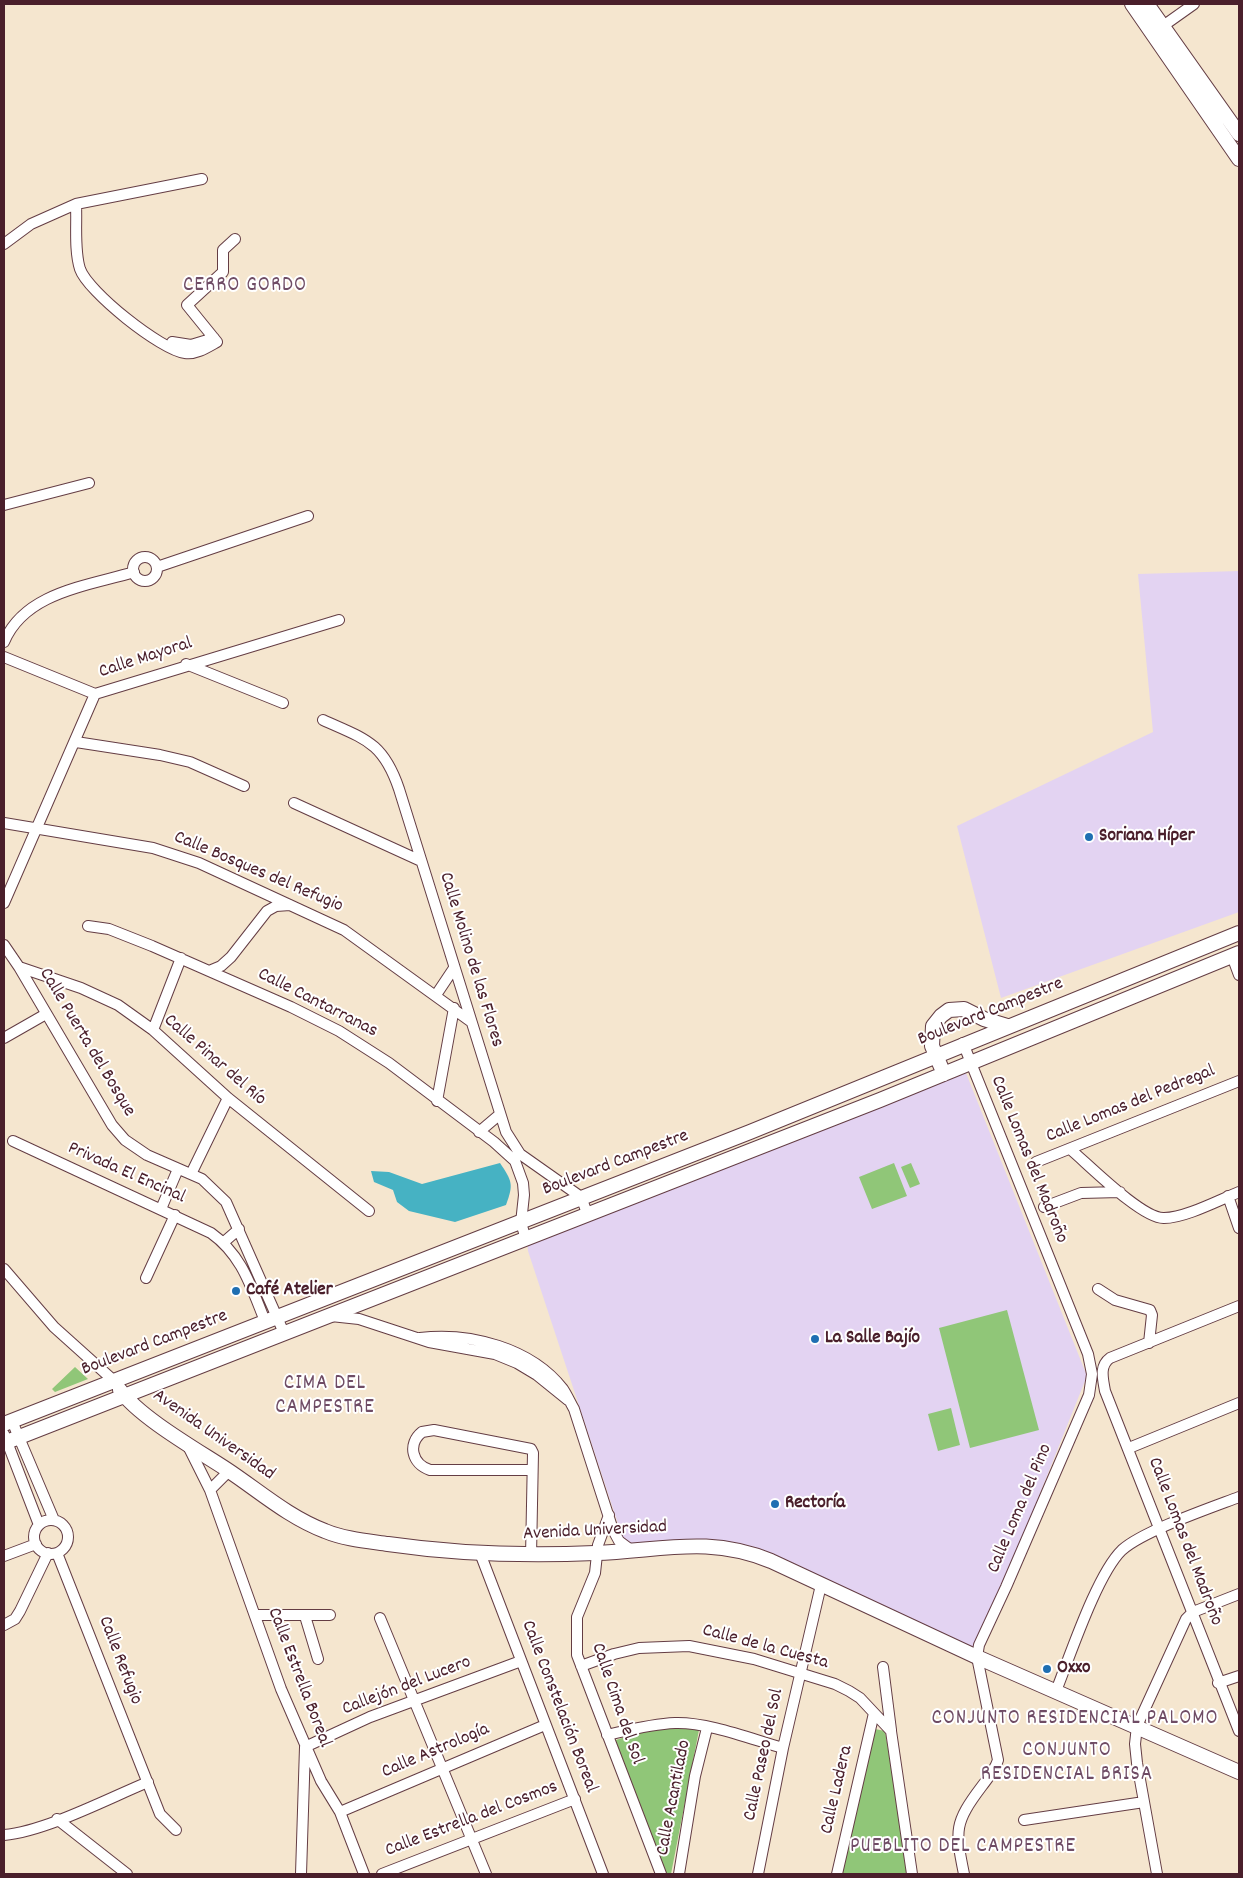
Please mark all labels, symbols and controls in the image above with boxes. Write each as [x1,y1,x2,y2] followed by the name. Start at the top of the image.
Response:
[182,274,308,300] district label: CERRO GORDO
[96,633,196,685] street label: Calle Mayoral
[1099,826,1195,848] place label: Soriana Híper
[170,827,346,919] street label: Calle Bosques del Refugio
[1083,831,1095,843] marker: Soriana Híper
[433,870,507,1050] street label: Calle Molino de las Flores
[253,964,381,1044] street label: Calle Cantarranas
[33,965,139,1121] street label: Calle Puerta del Bosque
[915,973,1067,1053] street label: Boulevard Campestre
[158,1010,270,1112] street label: Calle Pinar del Río
[1043,1061,1219,1149] street label: Calle Lomas del Pedregal
[984,1073,1072,1247] street label: Calle Lomas del Madroño
[540,1126,692,1202] street label: Boulevard Campestre
[64,1138,188,1210] street label: Privada El Encinal
[246,1280,333,1302] place label: Café Atelier
[230,1285,242,1297] marker: Café Atelier
[79,1306,231,1382] street label: Boulevard Campestre
[825,1328,920,1350] place label: La Salle Bajío
[809,1333,821,1345] marker: La Salle Bajío
[274,1372,376,1422] district label: CIMA DEL CAMPESTRE
[147,1385,279,1487] street label: Avenida Universidad
[984,1441,1058,1577] street label: Calle Loma del Pino
[1141,1455,1227,1629] street label: Calle Lomas del Madroño
[785,1493,845,1515] place label: Rectoría
[769,1498,781,1510] marker: Rectoría
[522,1517,668,1547] street label: Avenida Universidad
[261,1605,335,1751] street label: Calle Estrella Boreal
[92,1614,146,1708] street label: Calle Refugio
[515,1618,601,1796] street label: Calle Constelación Boreal
[700,1620,830,1676] street label: Calle de la Cuesta
[585,1640,647,1768] street label: Calle Cima del Sol
[339,1652,475,1722] street label: Callejón del Lucero
[1057,1658,1090,1680] place label: Oxxo
[1041,1663,1053,1675] marker: Oxxo
[740,1687,790,1823] street label: Calle Paseo del Sol
[928,1707,1222,1733] district label: CONJUNTO RESIDENCIAL PALOMO
[379,1719,493,1785] street label: Calle Astrología
[653,1738,697,1858] street label: Calle Acantilado
[979,1739,1155,1789] district label: CONJUNTO RESIDENCIAL BRISA
[817,1744,859,1836] street label: Calle Ladera
[383,1777,561,1863] street label: Calle Estrella del Cosmos
[847,1835,1079,1861] district label: PUEBLITO DEL CAMPESTRE

